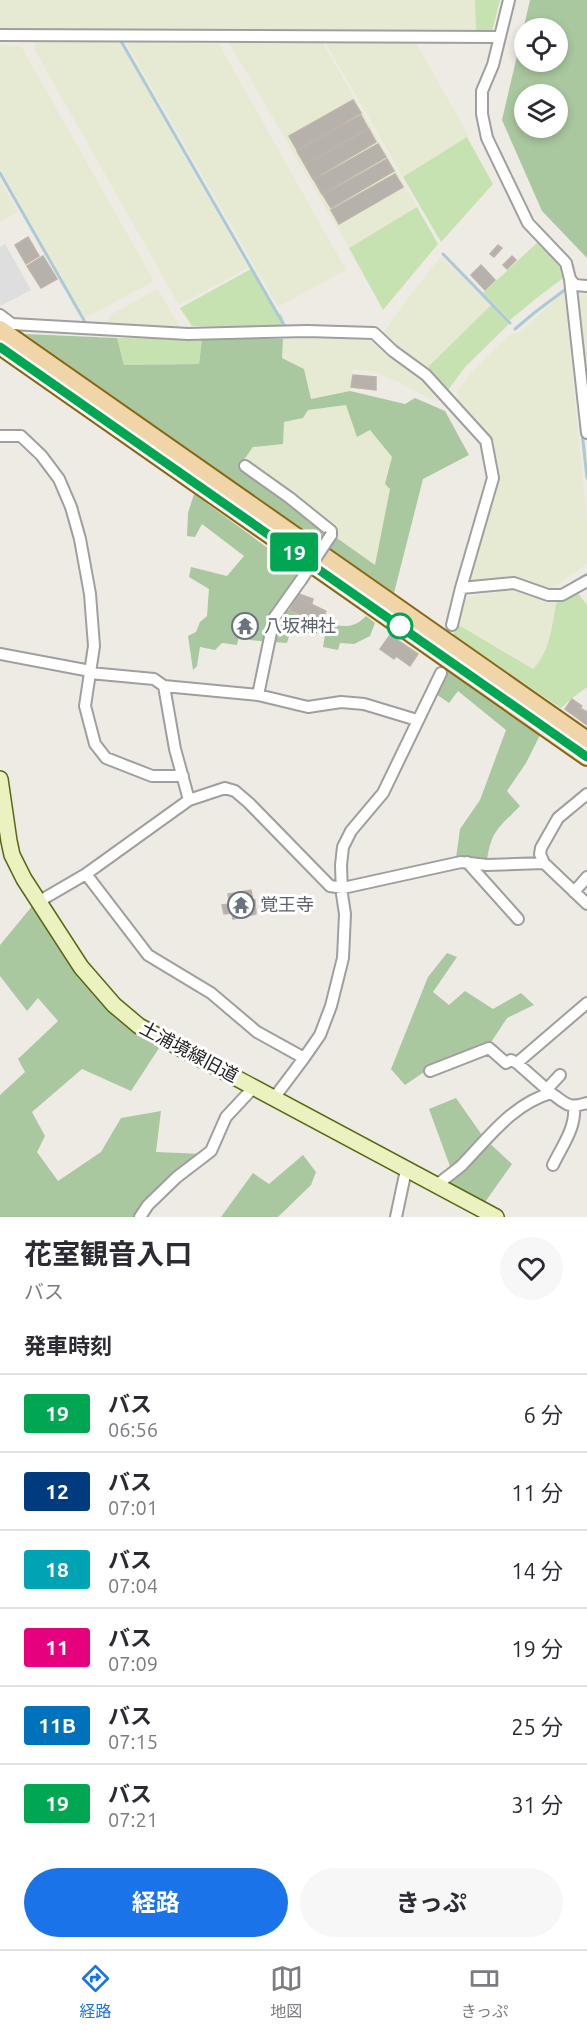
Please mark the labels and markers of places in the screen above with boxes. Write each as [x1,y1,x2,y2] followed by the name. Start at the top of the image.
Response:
[230,611,260,641] temple icon: 八坂神社
[387,613,413,639] unlabelled marker
[264,615,336,635] place label: 八坂神社
[226,890,256,920] temple icon: 覚王寺
[260,894,314,914] place label: 覚王寺

